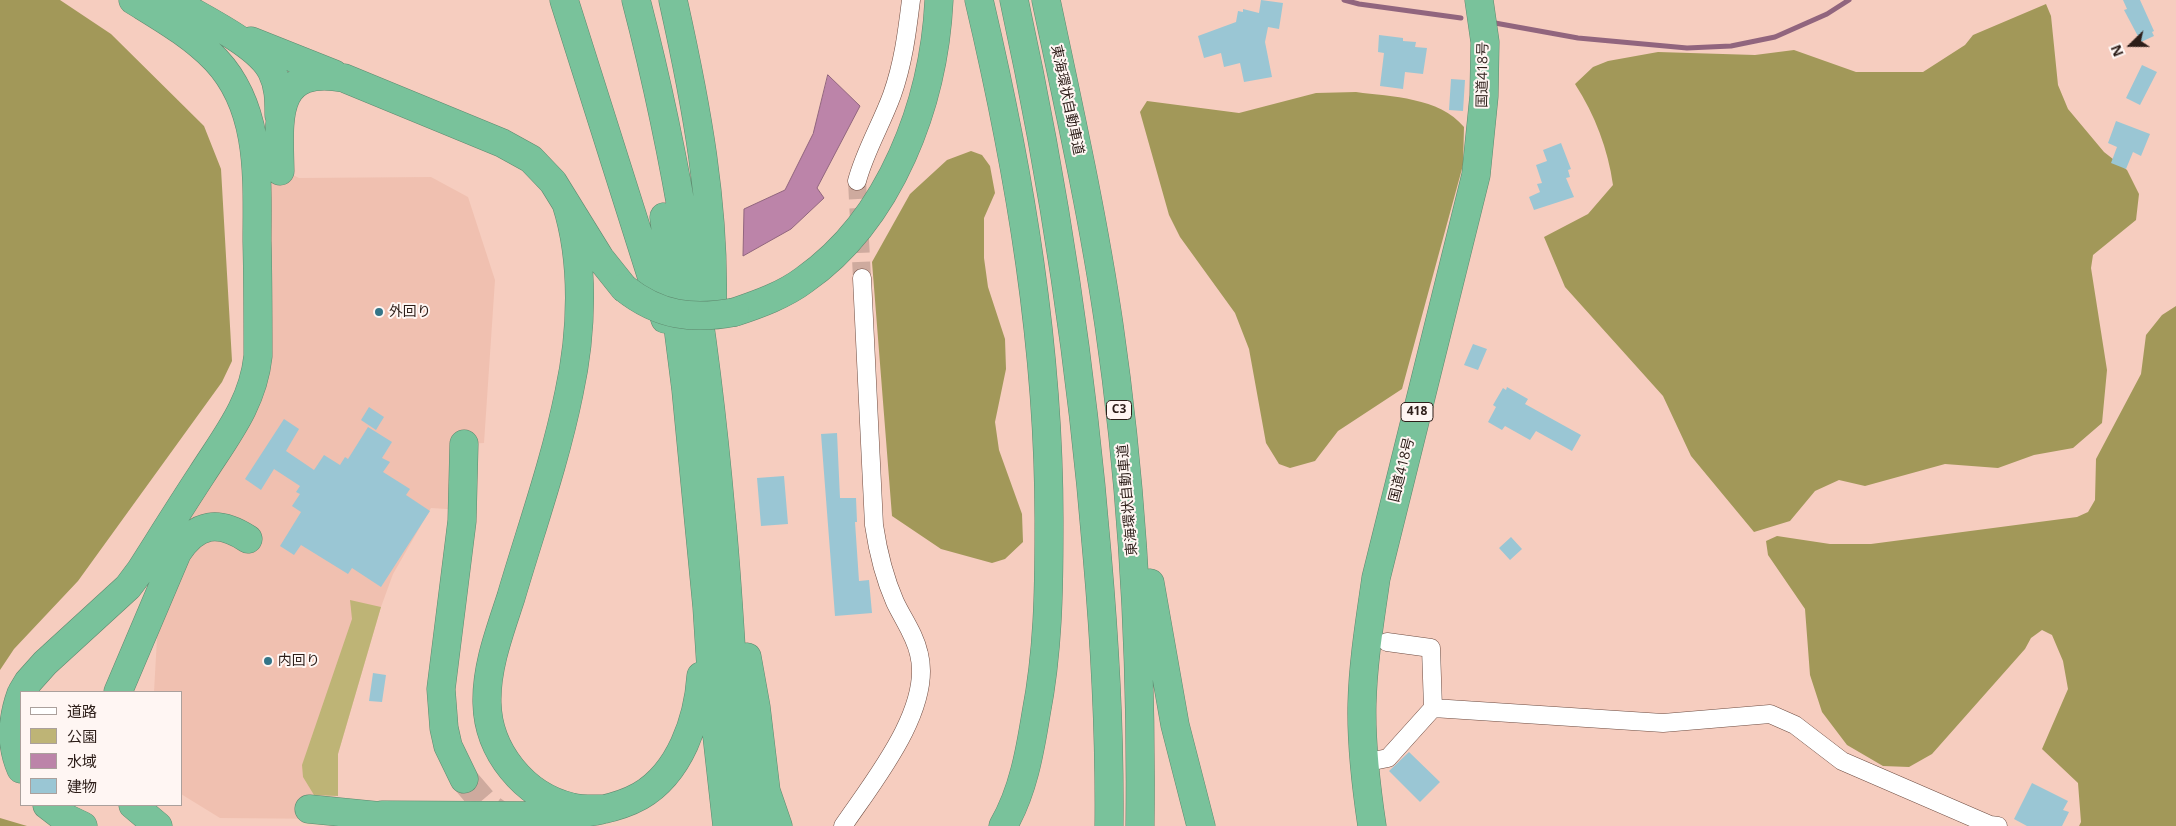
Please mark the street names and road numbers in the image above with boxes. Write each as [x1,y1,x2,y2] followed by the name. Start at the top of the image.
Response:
[1474,42,1492,108] street label: 国道418号
[1047,43,1087,157] street label: 東海環状自動車道
[1106,400,1132,420] road number: C3
[1401,402,1433,422] road number: 418
[1386,436,1418,504] street label: 国道418号
[1115,443,1141,557] street label: 東海環状自動車道

